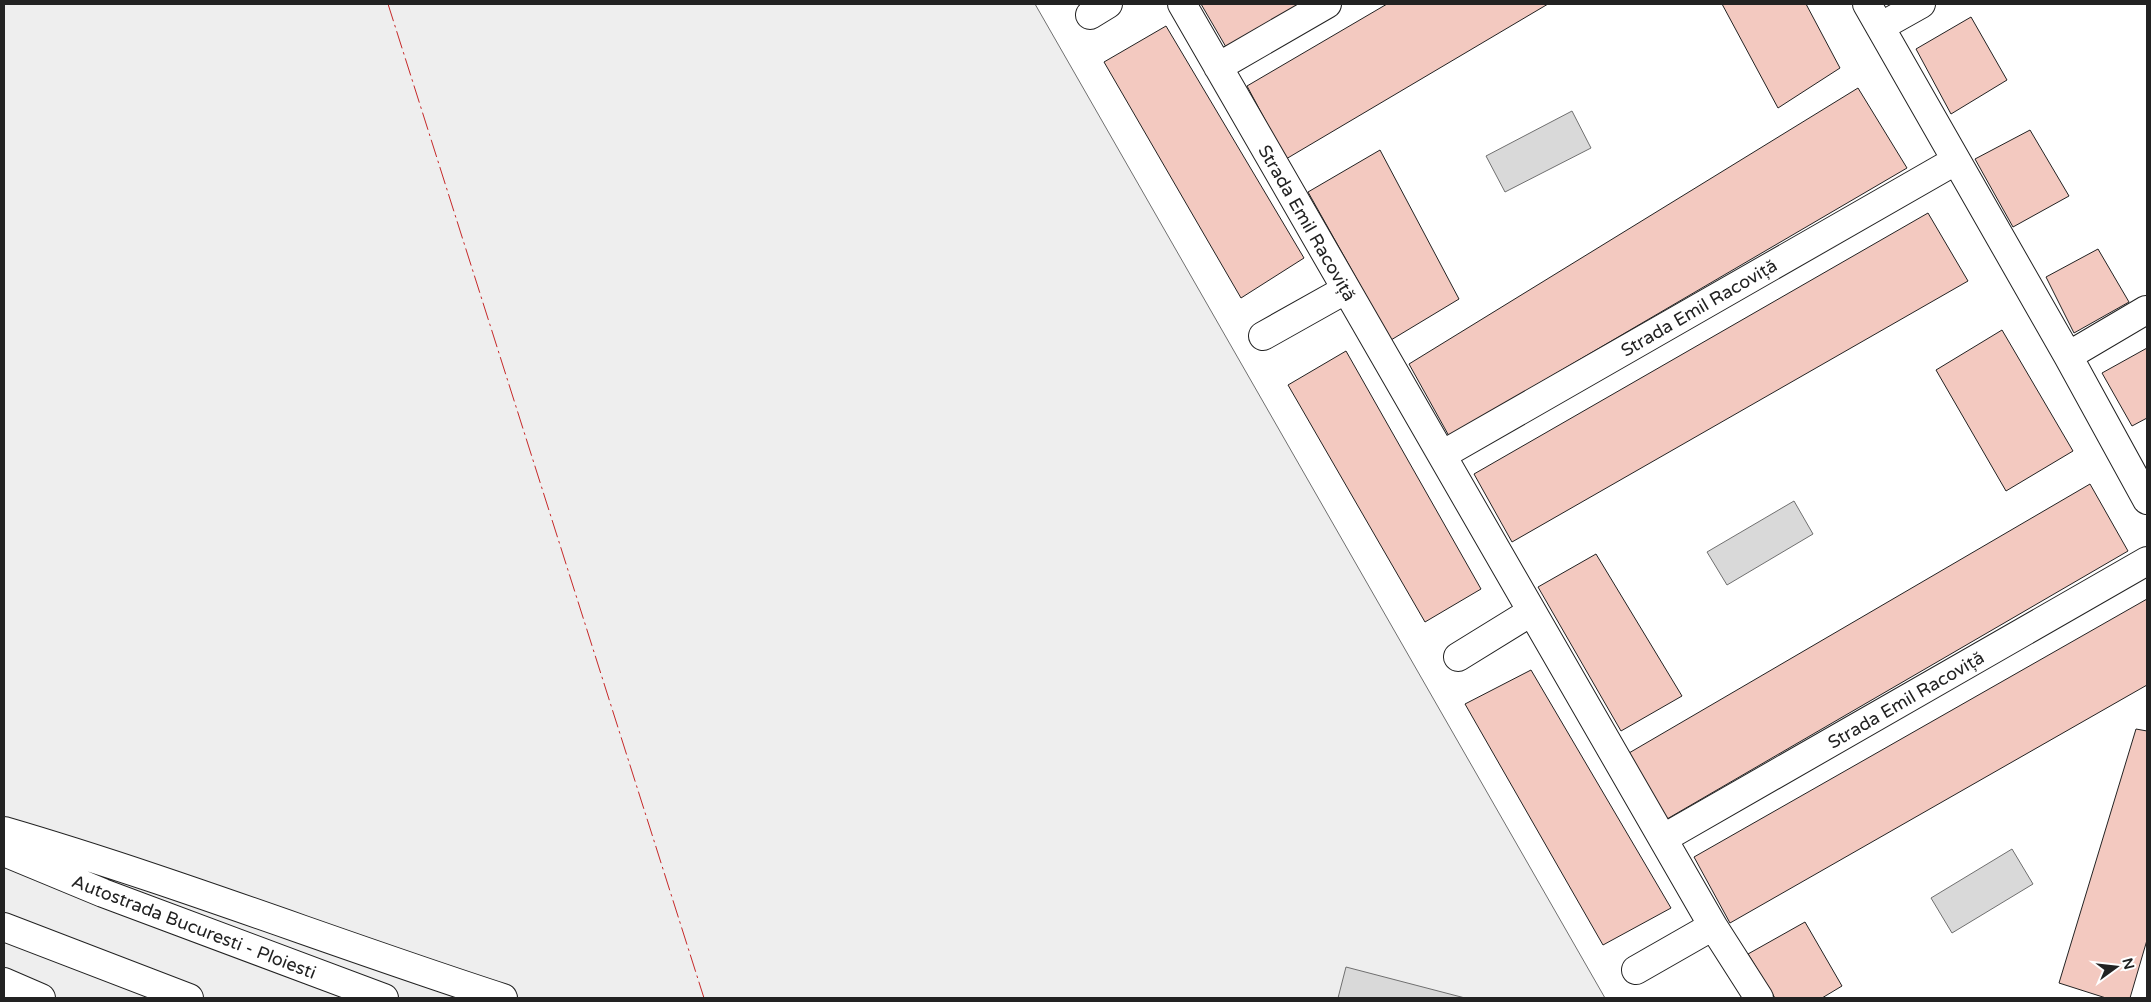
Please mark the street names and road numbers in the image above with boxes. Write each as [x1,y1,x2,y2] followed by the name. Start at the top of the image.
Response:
[1253,141,1361,305] street label: Strada Emil Racoviță
[1617,254,1781,362] street label: Strada Emil Racoviță
[1824,646,1988,754] street label: Strada Emil Racoviță
[69,870,319,984] street label: Autostrada Bucuresti - Ploiesti

